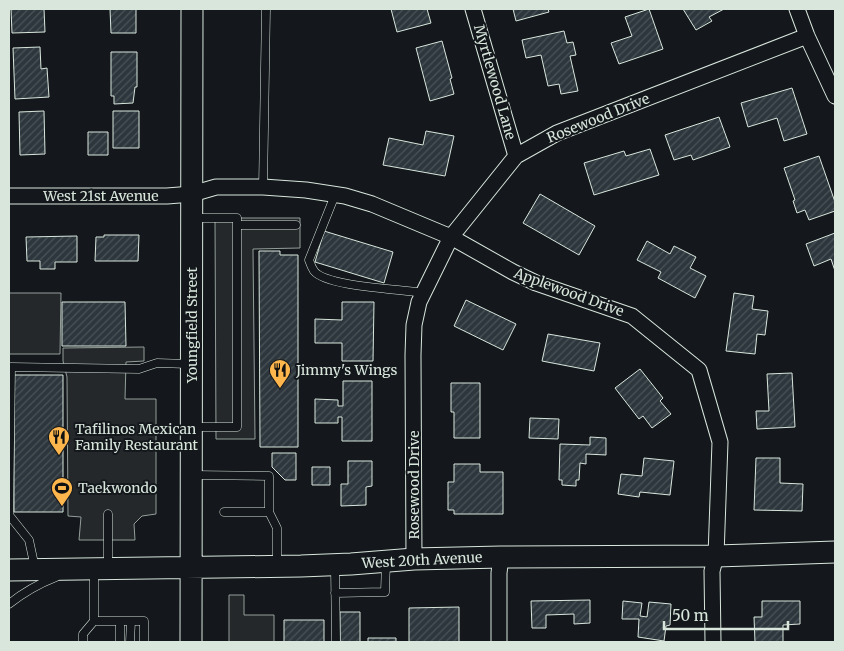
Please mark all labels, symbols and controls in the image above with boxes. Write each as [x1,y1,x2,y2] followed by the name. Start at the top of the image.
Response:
[470,22,520,142] street label: Myrtlewood Lane
[544,89,652,147] street label: Rosewood Drive
[42,187,159,205] street label: West 21st Avenue
[511,263,626,320] street label: Applewood Drive
[183,266,201,384] street label: Youngfield Street
[268,358,292,389] restaurant icon: Jimmy's Wings
[295,361,398,379] place label: Jimmy's Wings
[75,420,199,454] place label: Tafilinos Mexican Family Restaurant
[47,425,71,456] restaurant icon: Tafilinos Mexican Family Restaurant
[405,430,423,540] street label: Rosewood Drive
[50,476,74,507] sports icon: Taekwondo
[78,479,157,497] place label: Taekwondo
[360,548,483,572] street label: West 20th Avenue
[664,598,788,630] scale bar
[672,606,709,625] text: 50 m

